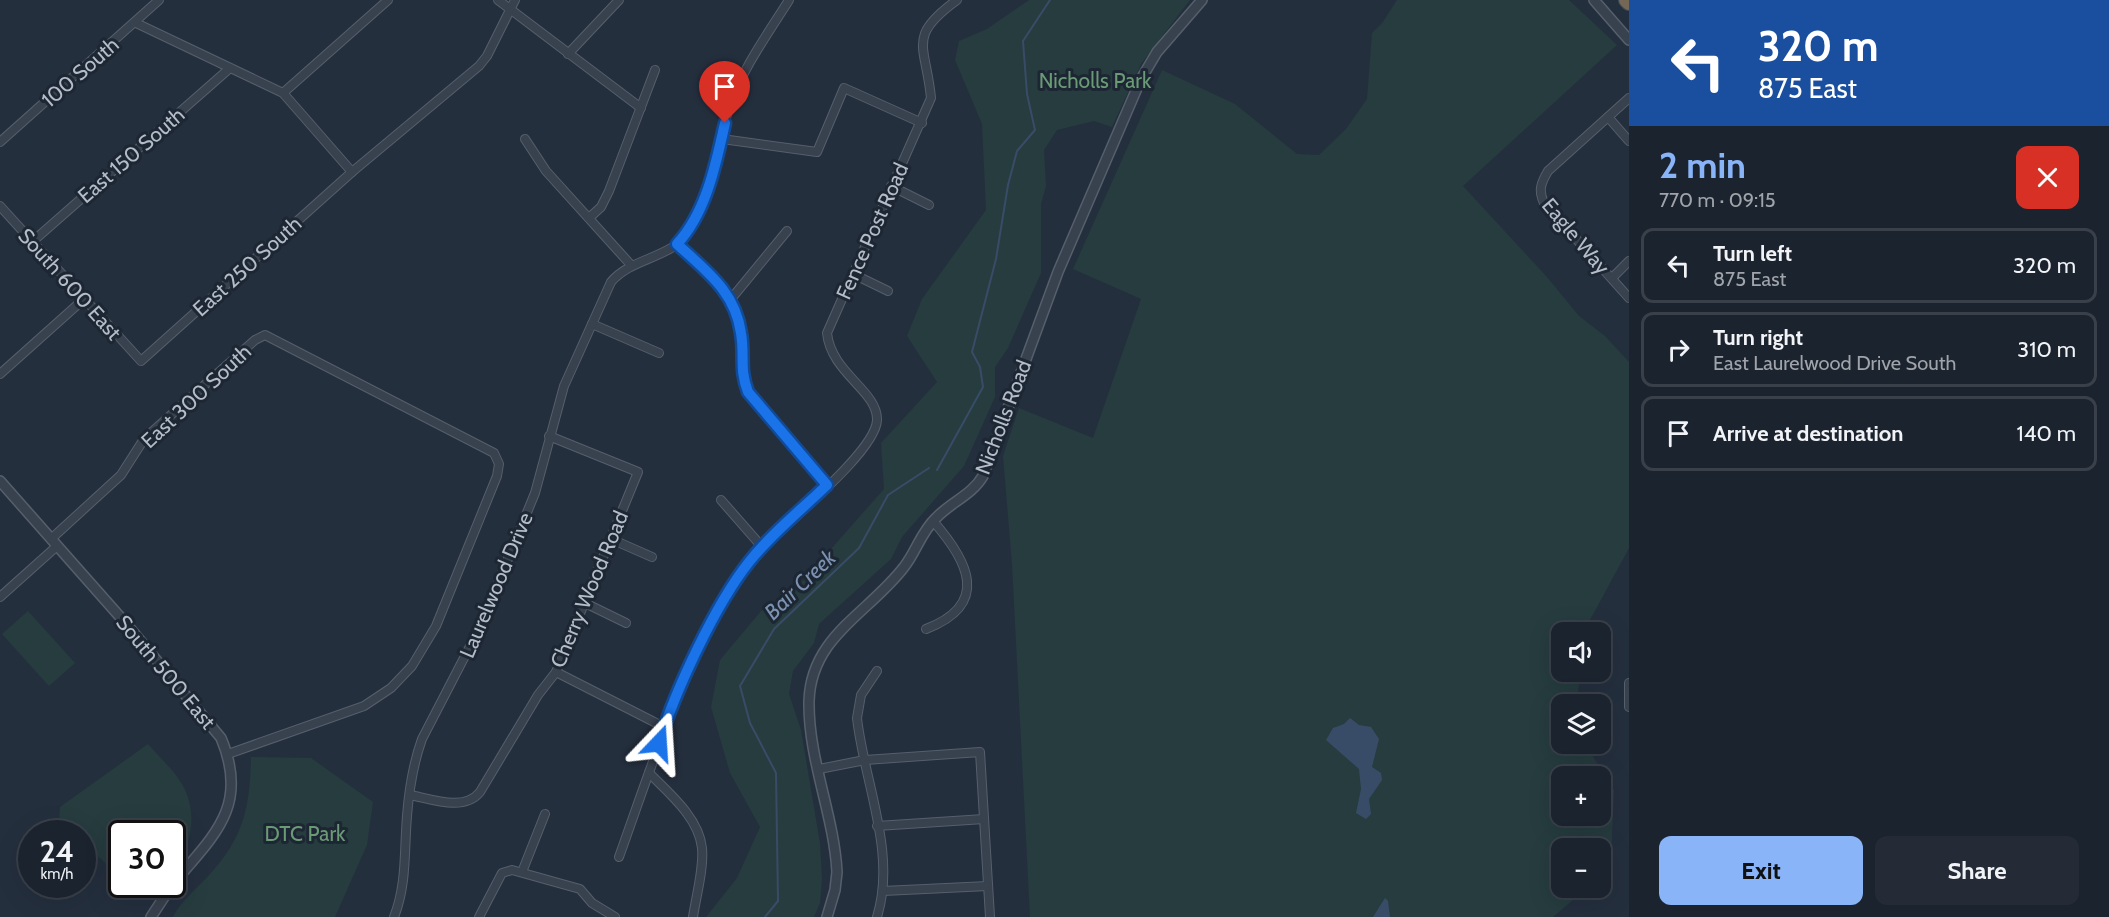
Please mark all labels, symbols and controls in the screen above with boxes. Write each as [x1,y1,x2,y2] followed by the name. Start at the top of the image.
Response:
[1758,20,1878,72] text: 320 m
[1659,24,1737,102] icon: left
[36,32,124,112] street label: 100 South
[699,61,750,123] pin
[1039,68,1152,93] park label: Nicholls Park
[708,70,741,103] icon: arrive
[1758,72,1857,105] text: 875 East
[73,102,189,208] street label: East 150 South
[1659,143,1746,187] text: 2 min
[2016,146,2079,209] button: close
[831,159,913,303] street label: Fence Post Road
[1659,188,1776,212] text: 770 m · 09:15
[1537,193,1615,279] street label: Eagle Way
[188,211,306,321] street label: East 250 South
[13,223,127,345] street label: South 600 East
[1713,240,1792,267] text: Turn left
[1662,249,1695,282] icon: left
[2013,252,2076,279] text: 320 m
[1713,267,1786,291] text: 875 East
[1713,324,1803,351] text: Turn right
[1662,333,1695,366] icon: right
[2017,336,2076,363] text: 310 m
[136,339,256,453] street label: East 300 South
[1713,351,1956,375] text: East Laurelwood Drive South
[970,356,1036,478] street label: Nicholls Road
[1662,417,1695,450] icon: arrive
[1713,420,1903,447] text: Arrive at destination
[2017,420,2076,447] text: 140 m
[545,507,633,671] street label: Cherry Wood Road
[454,508,538,661] street label: Laurelwood Drive
[759,544,842,626] water label: Bair Creek
[111,610,221,734] street label: South 500 East
[1551,622,1611,898] map controls
[1551,622,1611,682] button: sound
[1551,694,1611,754] button: layers
[627,711,691,775] position arrow
[1551,766,1611,826] button: +
[108,820,186,898] speed limit sign: 30
[265,821,346,846] park label: DTC Park
[40,833,74,870] text: 24
[1659,836,1863,905] button: Exit
[1875,836,2079,905] button: Share
[1551,838,1611,898] button: −
[41,865,73,883] text: km/h

